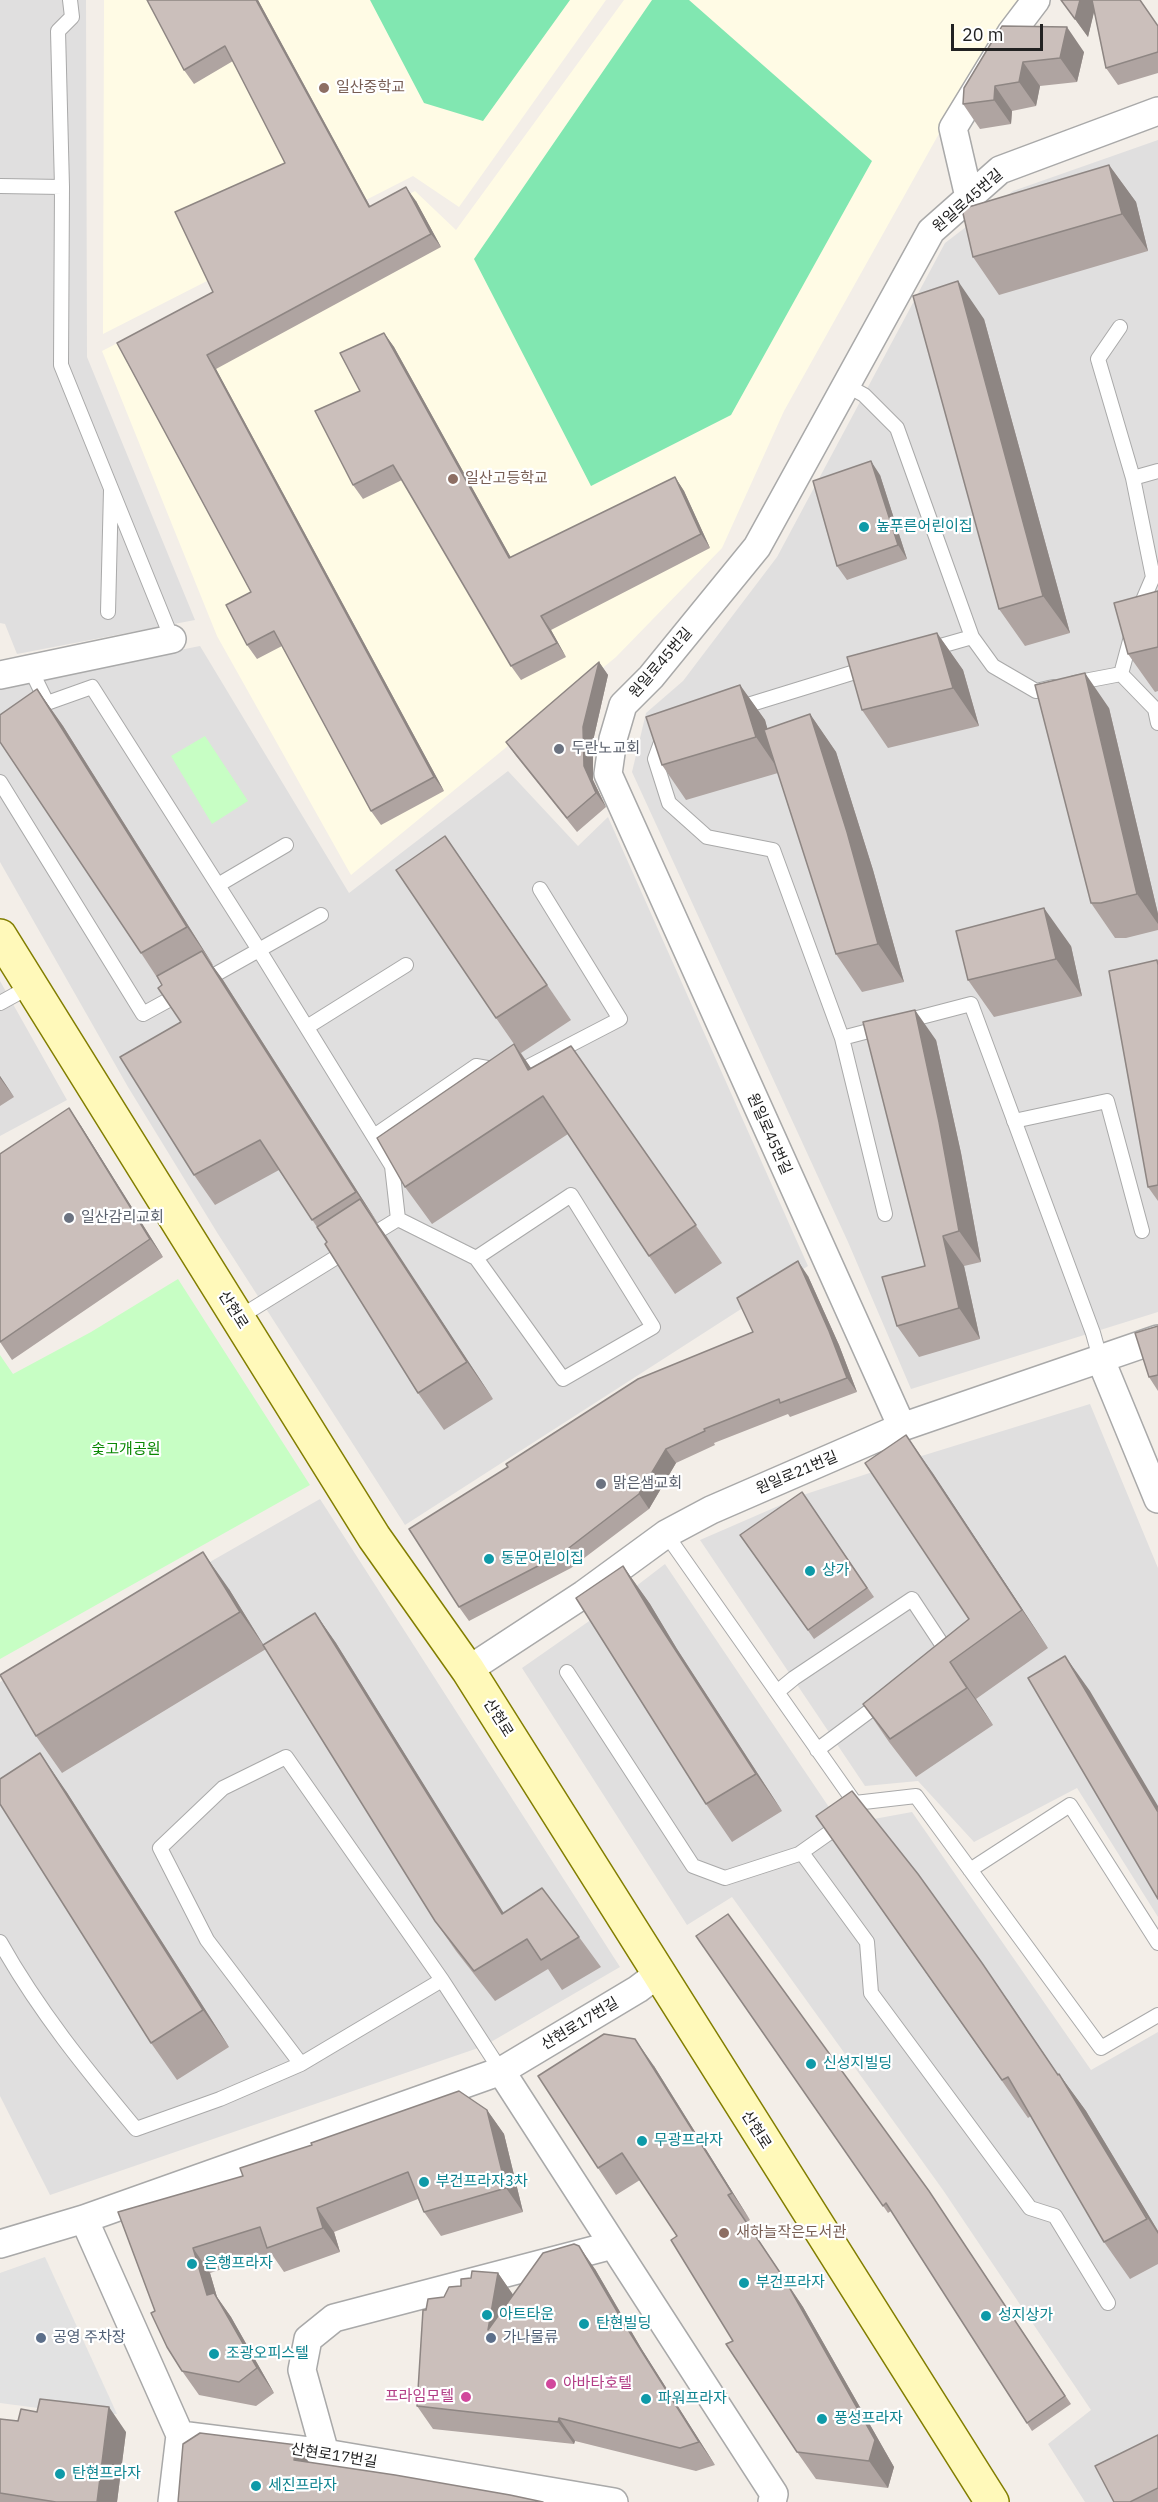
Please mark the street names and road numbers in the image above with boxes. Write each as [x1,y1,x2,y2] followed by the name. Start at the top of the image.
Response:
[929,166,1007,236] street label: 원일로45번길
[626,624,696,702] street label: 원일로45번길
[743,1091,795,1177] street label: 원일로45번길
[214,1288,252,1332] street label: 산현로
[753,1448,841,1498] street label: 원일로21번길
[479,1696,517,1740] street label: 산현로
[538,1994,622,2054] street label: 산현로17번길
[737,2108,775,2152] street label: 산현로
[290,2440,378,2472] street label: 산현로17번길

